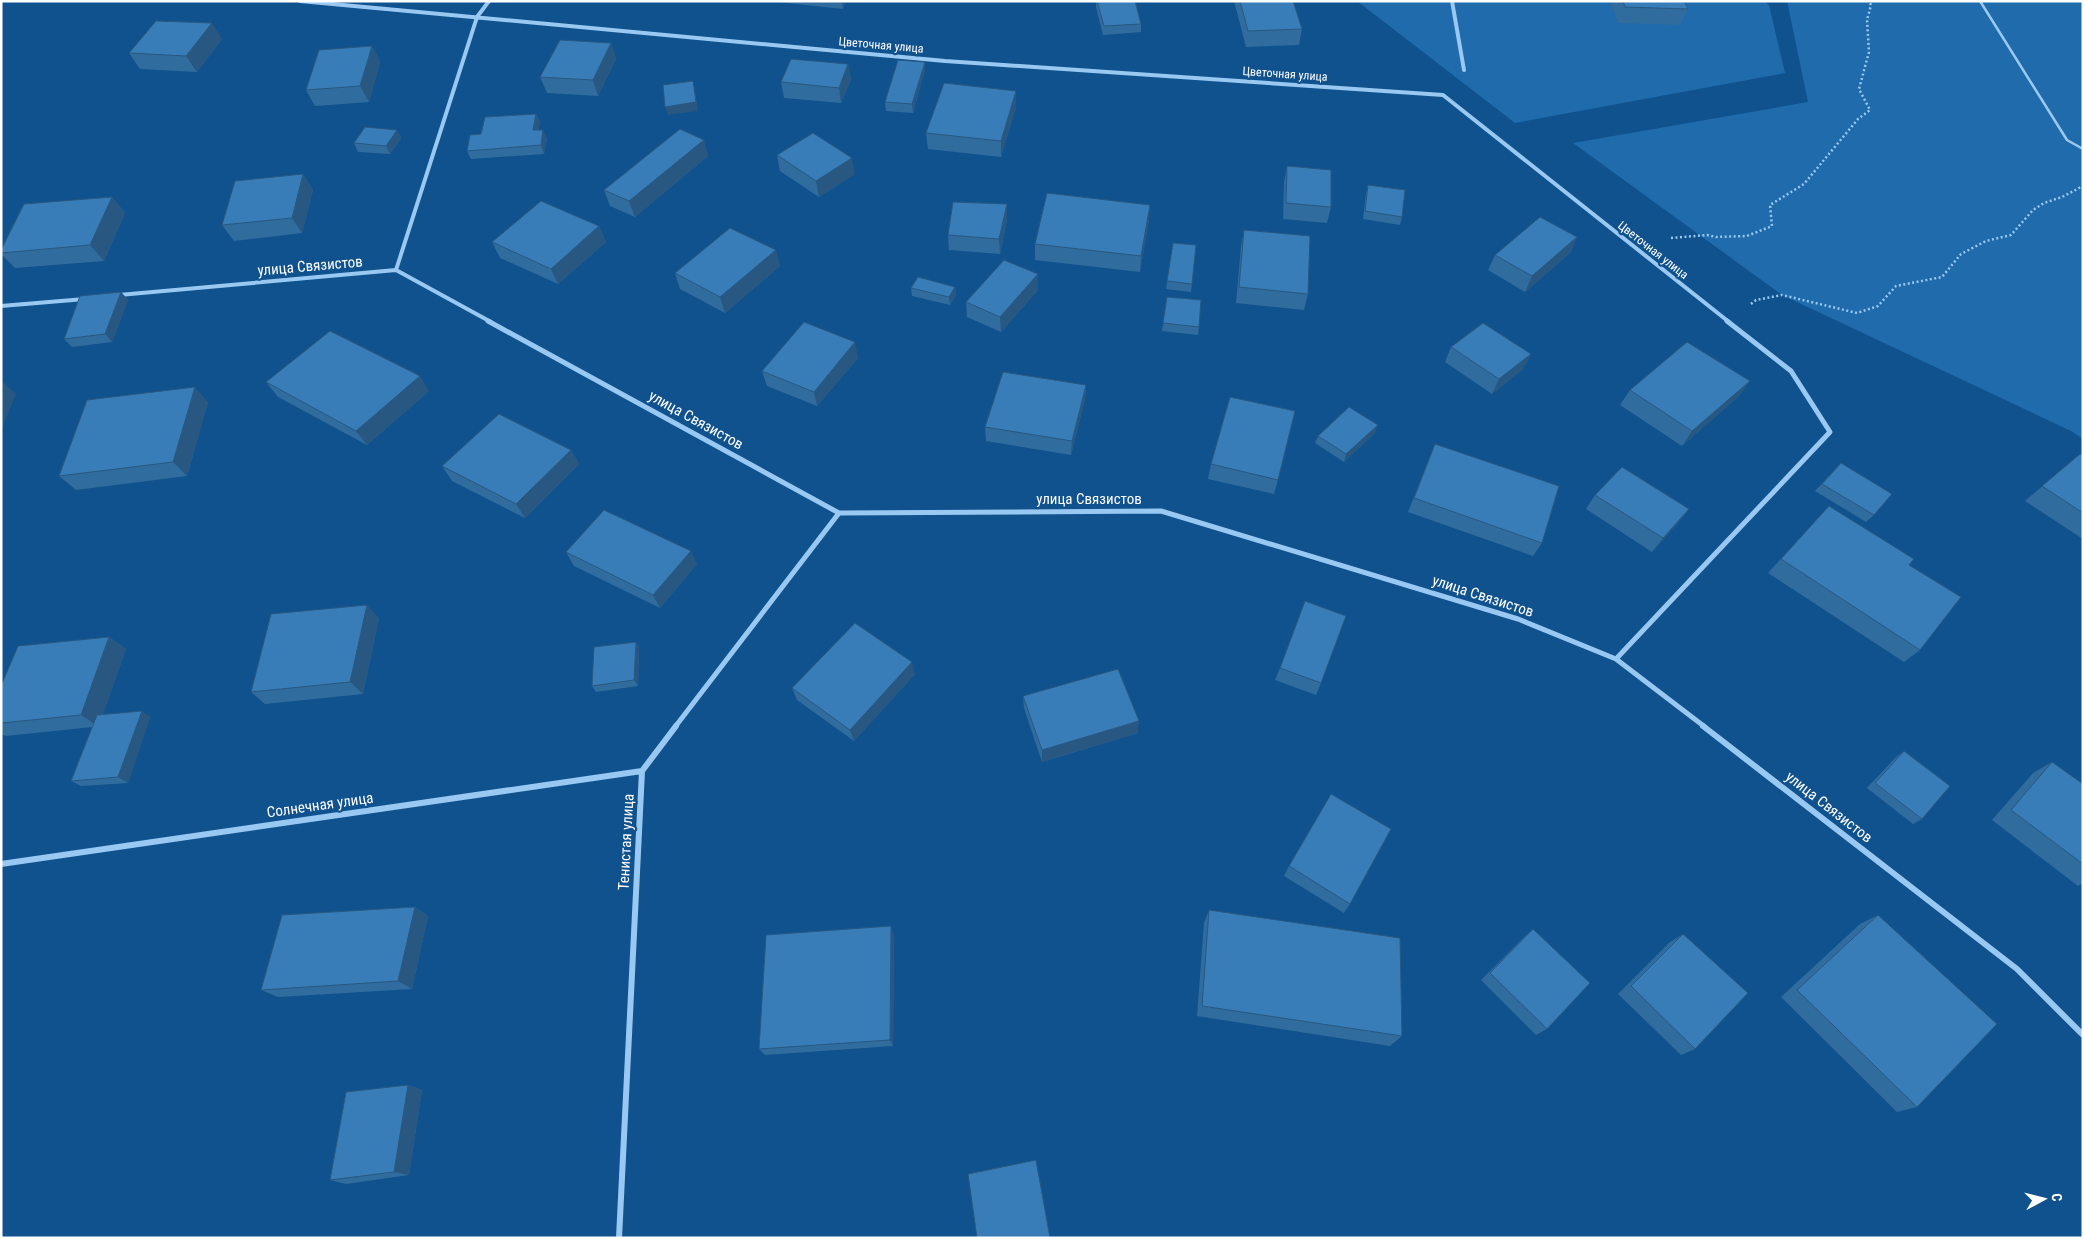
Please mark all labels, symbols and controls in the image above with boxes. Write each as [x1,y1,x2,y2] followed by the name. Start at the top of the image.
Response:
[838,34,924,56] street label: Цветочная улица
[1242,64,1328,84] street label: Цветочная улица
[1615,218,1691,282] street label: Цветочная улица
[257,252,363,280] street label: улица Связистов
[646,387,746,453] street label: улица Связистов
[1036,490,1142,508] street label: улица Связистов
[1430,571,1536,621] street label: улица Связистов
[1782,767,1876,847] street label: улица Связистов
[266,789,374,821] street label: Солнечная улица
[614,793,638,891] street label: Тенистая улица
[2019,1174,2069,1224] north arrow
[2048,1192,2065,1202] text: С

